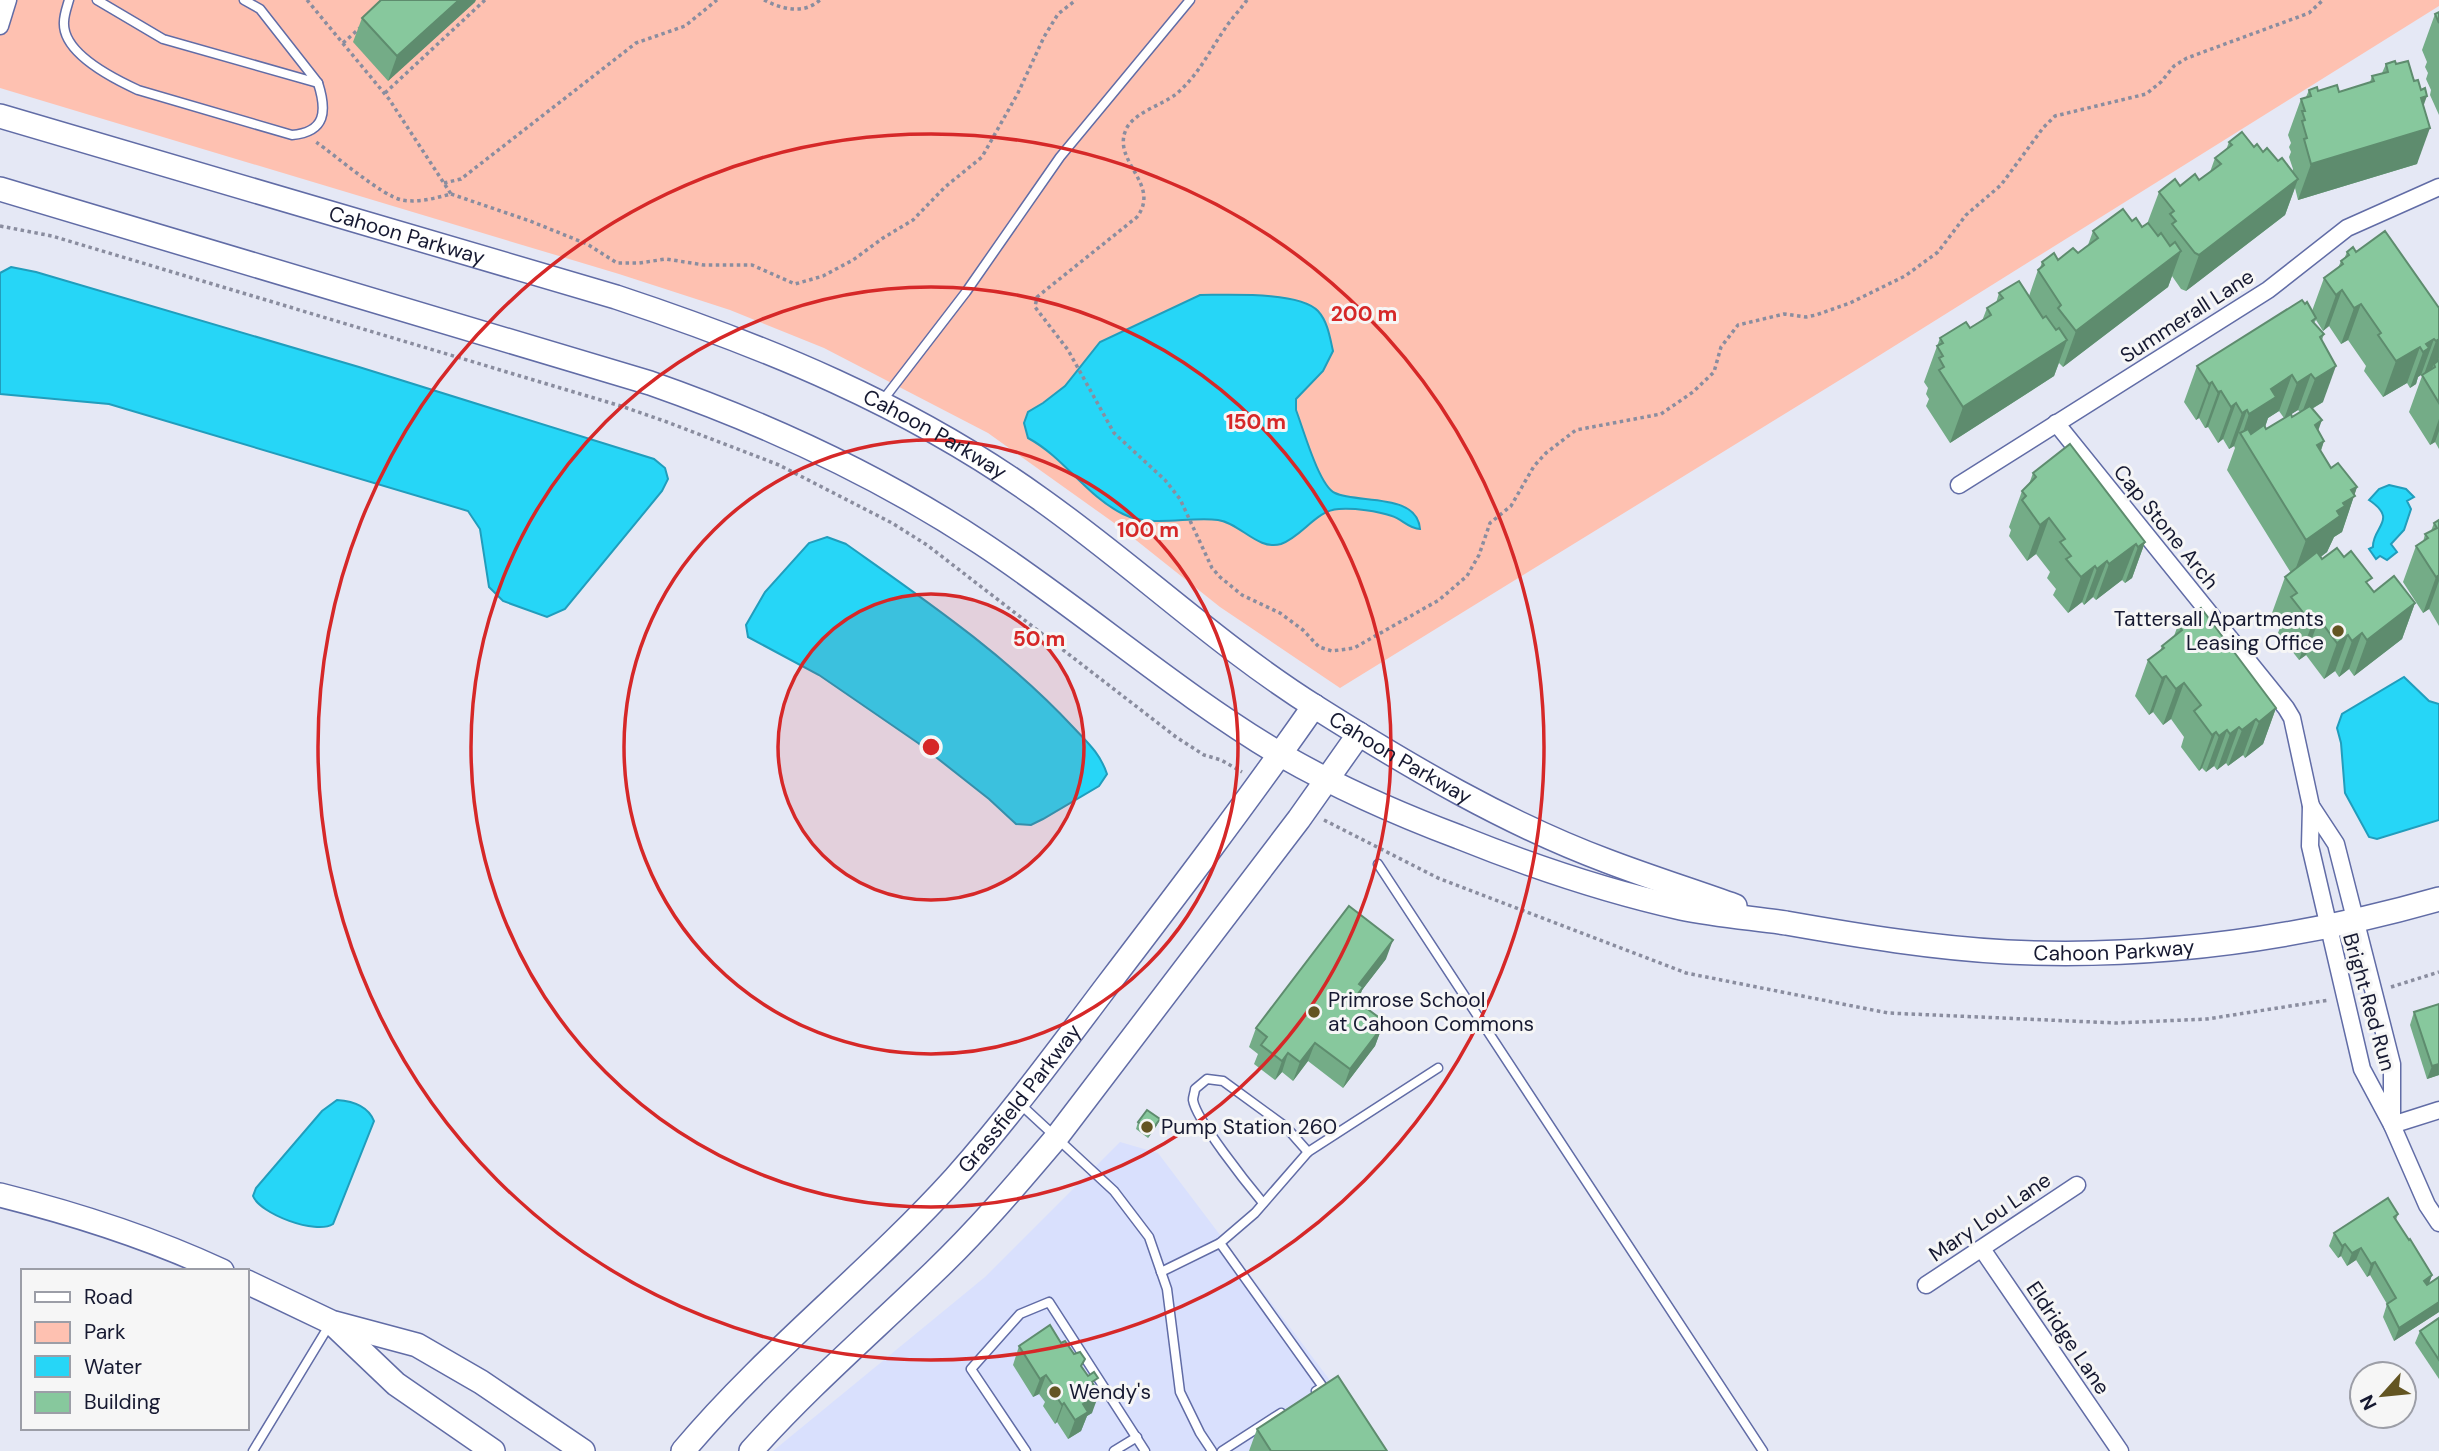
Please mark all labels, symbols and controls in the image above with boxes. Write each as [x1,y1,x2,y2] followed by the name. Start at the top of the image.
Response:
[326,199,488,272] street label: Cahoon Parkway
[2115,262,2259,370] street label: Summerall Lane
[1331,300,1397,328] text: 200 m
[858,383,1013,486] street label: Cahoon Parkway
[1226,408,1286,436] text: 150 m
[2107,459,2225,595] street label: Cap Stone Arch
[1117,516,1179,544] text: 100 m
[2114,605,2324,657] place label: Tattersall Apartments Leasing Office
[2330,623,2346,639] marker: Tattersall Apartments Leasing Office
[1013,625,1065,653] text: 50 m
[1324,705,1477,811] street label: Cahoon Parkway
[919,735,943,759] centre of rings
[2336,930,2402,1074] street label: Bright Red Run
[2033,933,2196,967] street label: Cahoon Parkway
[1328,986,1534,1038] place label: Primrose School at Cahoon Commons
[1306,1004,1322,1020] marker: Primrose School at Cahoon Commons
[952,1018,1088,1179] street label: Grassfield Parkway
[1161,1113,1337,1141] place label: Pump Station 260
[1139,1119,1155,1135] marker: Pump Station 260
[1924,1166,2056,1268] street label: Mary Lou Lane
[21,1269,248,1430] legend
[2020,1276,2116,1400] street label: Eldridge Lane
[84,1283,133,1311] text: Road
[84,1318,126,1346] text: Park
[84,1353,142,1381] text: Water
[2348,1360,2418,1430] north arrow
[1069,1378,1151,1406] place label: Wendy's
[1047,1384,1063,1400] marker: Wendy's
[84,1388,161,1416] text: Building
[2354,1391,2383,1414] text: N

